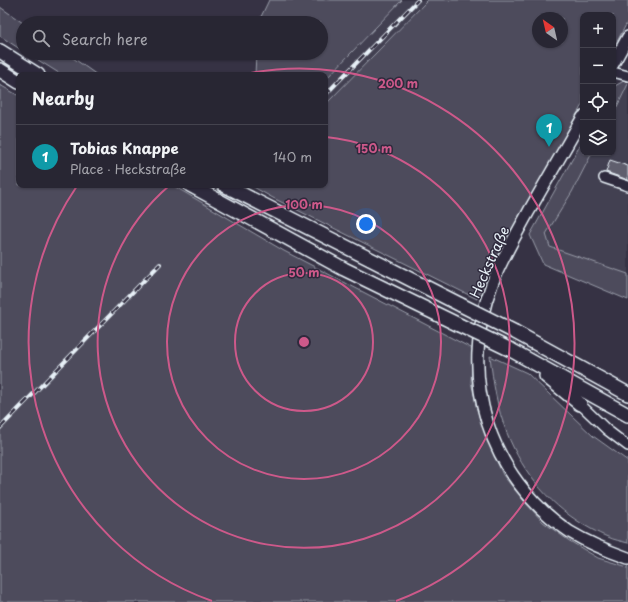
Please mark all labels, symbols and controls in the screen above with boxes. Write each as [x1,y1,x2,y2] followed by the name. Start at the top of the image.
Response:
[532,12,568,48] north arrow
[580,12,616,156] map controls
[580,12,616,48] button: +
[16,16,328,60] search box
[30,27,52,49] icon: search
[62,27,148,50] text: Search here
[580,48,616,84] button: −
[378,74,418,92] text: 200 m
[580,84,616,120] button: locate
[32,85,94,111] text: Nearby
[536,114,562,147] pin: 1
[580,120,616,156] button: layers
[70,136,179,159] text: Tobias Knappe
[356,139,392,157] text: 150 m
[42,147,48,166] text: 1
[273,147,312,166] text: 140 m
[70,159,186,178] text: Place · Heckstraße
[285,195,323,213] text: 100 m
[356,214,376,234] your location
[464,223,514,301] street label: Heckstraße
[288,263,320,281] text: 50 m
[297,335,311,349] centre of rings

